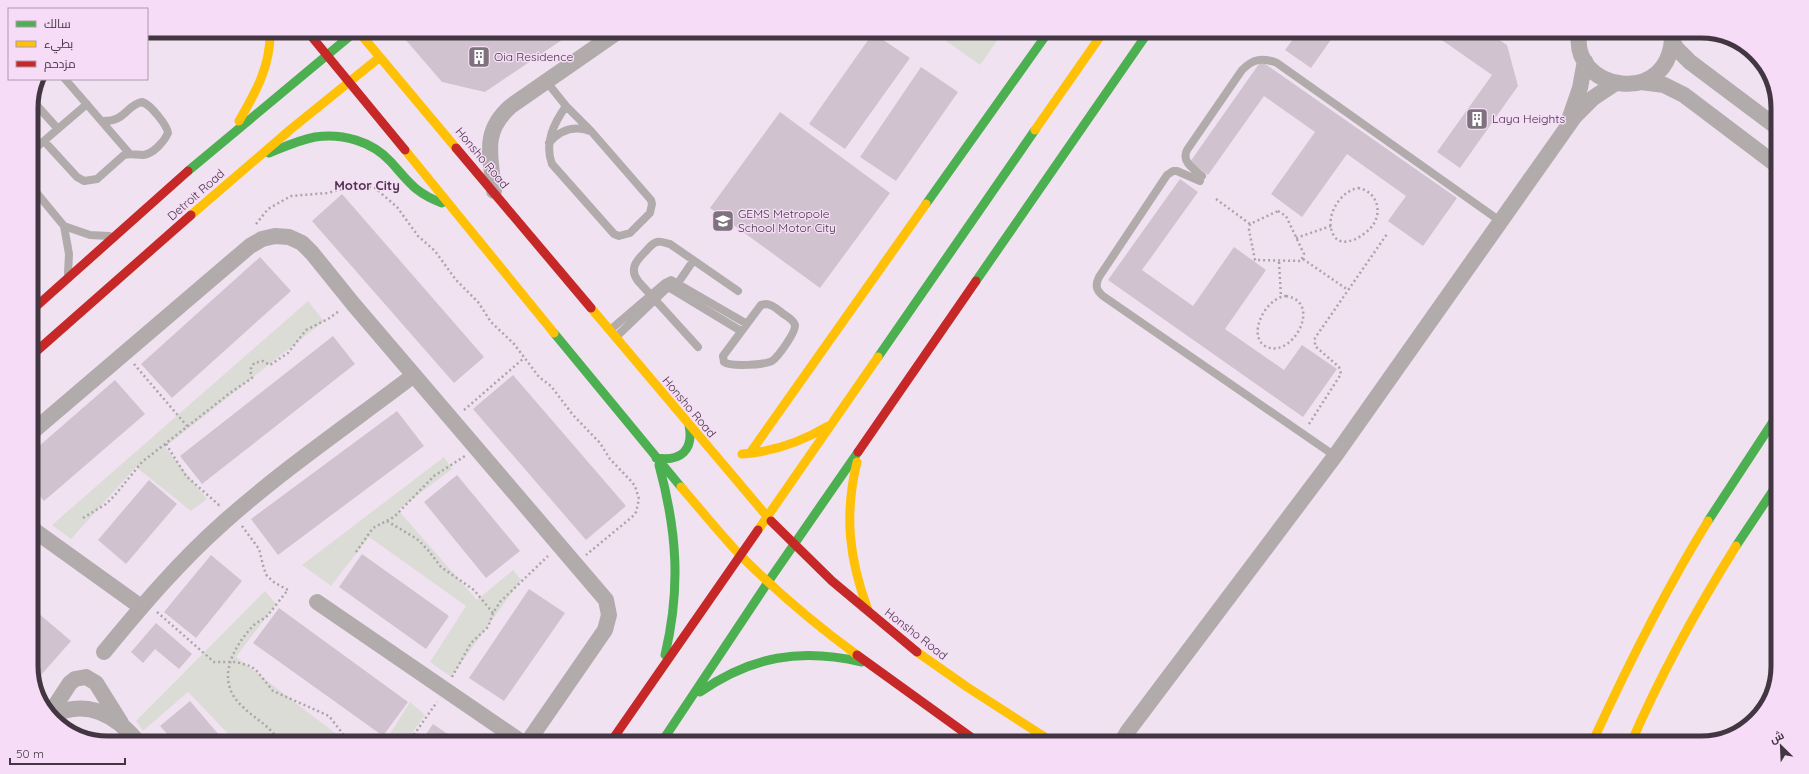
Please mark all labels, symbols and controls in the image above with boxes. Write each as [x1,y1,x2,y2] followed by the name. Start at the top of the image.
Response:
[8,8,148,80] legend
[44,16,71,31] text: سالك
[44,36,73,54] text: بطيء
[466,44,492,70] building icon: Oia Residence
[494,49,573,64] place label: Oia Residence
[44,56,76,72] text: مزدحم
[1464,106,1490,132] building icon: Laya Heights
[1492,111,1566,126] place label: Laya Heights
[452,124,512,191] street label: Honsho Road
[164,166,227,224] street label: Detroit Road
[334,177,400,193] district label: Motor City
[738,206,836,235] place label: GEMS Metropole School Motor City
[710,208,736,234] school or university icon: GEMS Metropole School Motor City
[659,373,719,440] street label: Honsho Road
[882,604,951,663] street label: Honsho Road
[1761,726,1801,766] north arrow
[1768,728,1786,746] text: ش
[10,740,125,766] scale bar
[16,746,44,761] text: 50 m

